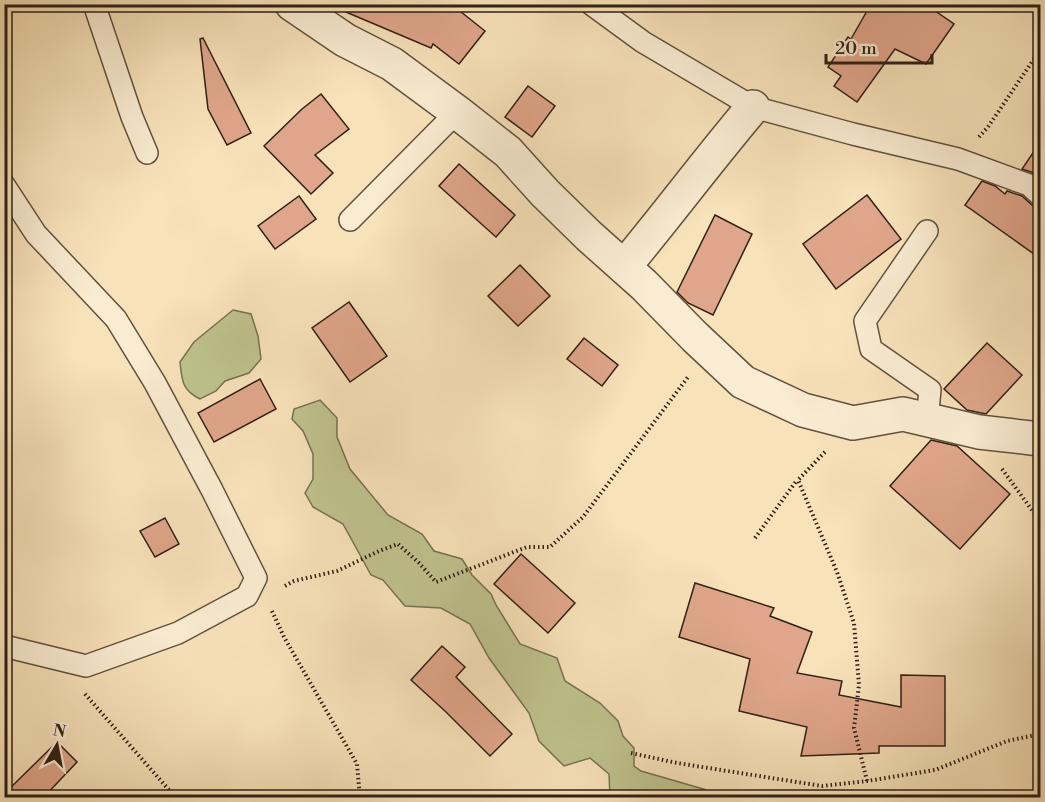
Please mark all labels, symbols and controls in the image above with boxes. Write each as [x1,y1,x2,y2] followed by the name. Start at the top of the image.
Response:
[826,27,932,65] scale bar
[835,37,877,60] text: 20 m
[27,715,87,775] north arrow
[51,720,68,742] text: N

